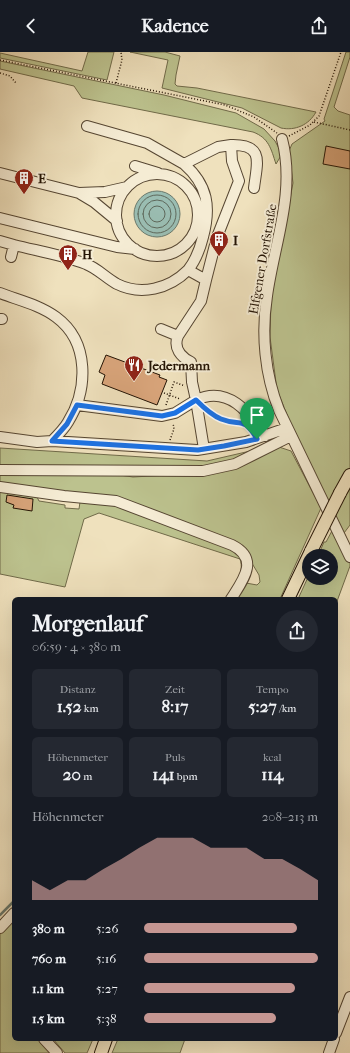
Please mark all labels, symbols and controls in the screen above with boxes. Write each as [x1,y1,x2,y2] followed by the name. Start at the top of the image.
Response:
[20,15,42,37] icon: back
[308,15,330,37] icon: share
[141,16,209,37] text: Kadence
[13,167,35,195] building icon: E
[38,171,46,186] place label: E
[245,202,280,316] street label: Elfgener Dorfstraße
[208,229,230,257] building icon: I
[233,233,239,248] place label: I
[57,243,79,271] building icon: H
[82,247,93,262] place label: H
[123,354,145,382] restaurant icon: Jedermann
[146,358,210,374] place label: Jedermann
[240,398,274,439] pin
[246,404,268,426] icon: arrive
[302,549,338,585] map controls
[302,549,338,585] button: layers
[276,610,318,652] button: share
[32,611,143,637] text: Morgenlauf
[32,639,121,654] text: 06:59 · 4 × 380 m
[60,683,96,696] text: Distanz
[165,683,185,696] text: Zeit
[256,683,289,696] text: Tempo
[57,696,81,716] text: 1.52
[162,696,188,716] text: 8:17
[248,696,277,716] text: 5:27
[81,702,99,715] text: km
[277,702,296,715] text: /km
[47,751,108,764] text: Höhenmeter
[165,751,185,764] text: Puls
[263,751,282,764] text: kcal
[63,764,81,784] text: 20
[152,764,174,784] text: 141
[261,764,283,784] text: 114
[81,770,92,783] text: m
[174,770,198,783] text: bpm
[32,809,104,824] text: Höhenmeter
[262,809,318,824] text: 208–213 m
[32,921,65,936] text: 380 m
[96,921,119,936] text: 5:26
[32,951,66,966] text: 760 m
[96,951,116,966] text: 5:16
[32,981,64,996] text: 1.1 km
[96,981,118,996] text: 5:27
[32,1011,65,1026] text: 1.5 km
[96,1011,117,1026] text: 5:38

